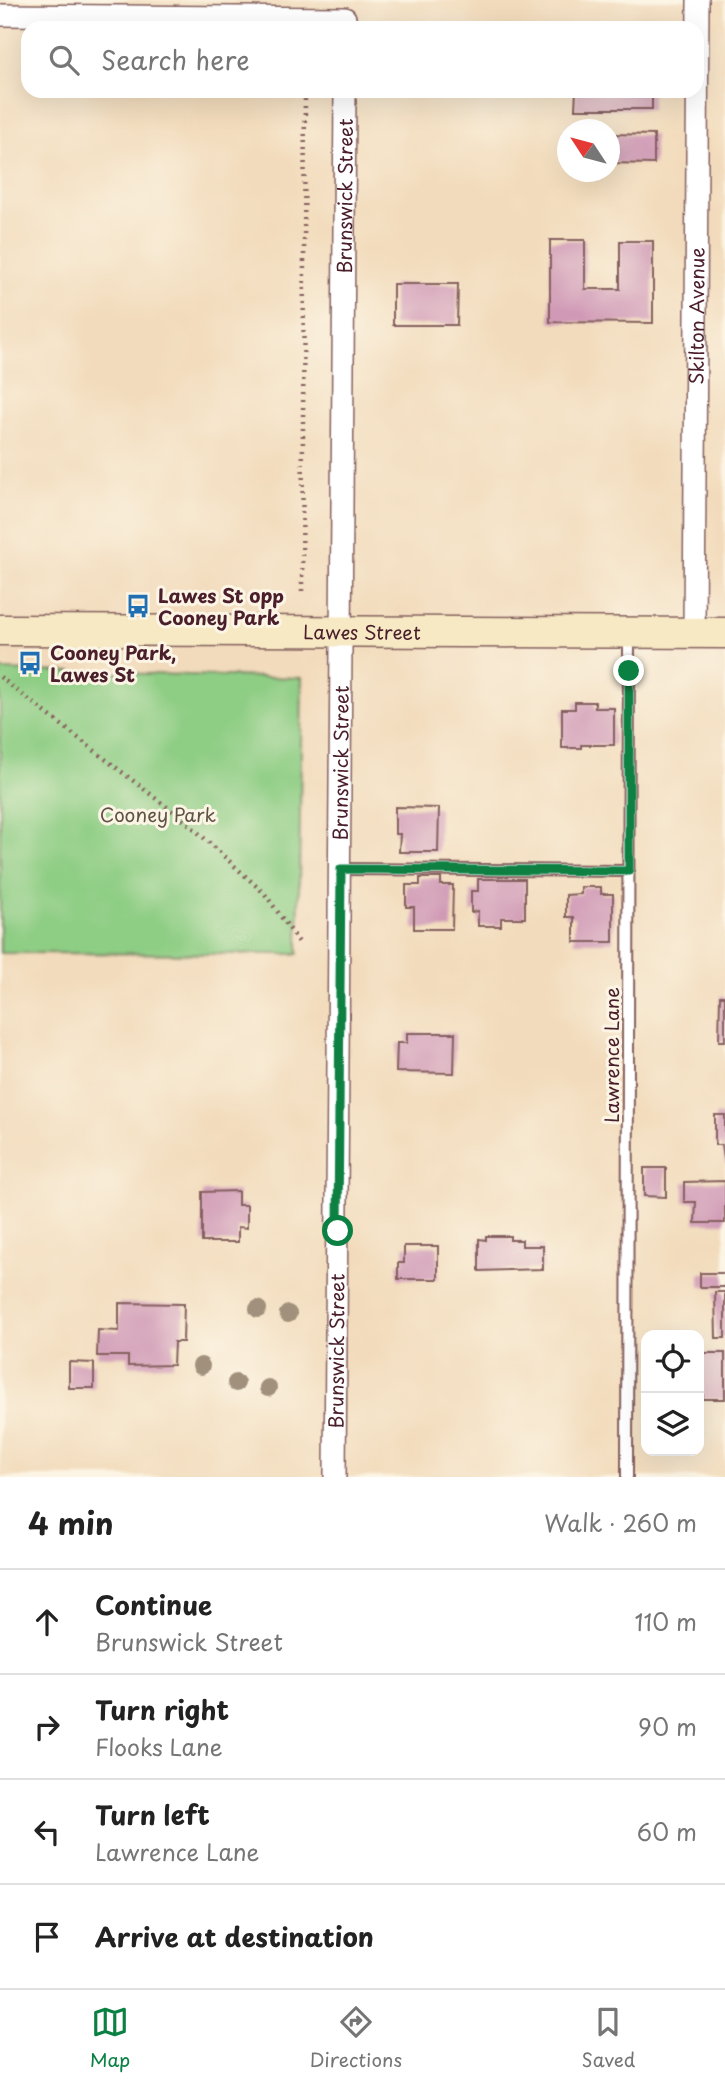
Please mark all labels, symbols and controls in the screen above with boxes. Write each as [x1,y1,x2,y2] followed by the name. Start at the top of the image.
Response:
[21,21,704,98] search box
[101,40,250,79] text: Search here
[45,41,83,79] icon: search
[330,118,359,274] street label: Brunswick Street
[557,119,620,182] north arrow
[682,247,710,385] street label: Skilton Avenue
[158,581,284,631] place label: Lawes St opp Cooney Park
[124,592,152,620] bus stop icon: Lawes St opp Cooney Park
[303,617,421,646] street label: Lawes Street
[50,638,176,688] place label: Cooney Park, Lawes St
[16,649,44,677] bus stop icon: Cooney Park, Lawes St
[613,655,644,686] route end
[326,685,355,841] street label: Brunswick Street
[100,800,217,828] park label: Cooney Park
[597,987,625,1123] street label: Lawrence Lane
[322,1215,353,1246] route start
[321,1273,350,1429] street label: Brunswick Street
[641,1330,704,1456] map controls
[641,1330,704,1393] button: locate
[641,1393,704,1456] button: layers
[28,1500,114,1545] text: 4 min
[544,1505,697,1540] text: Walk · 260 m
[95,1585,212,1624] text: Continue
[28,1603,66,1641] icon: ahead
[635,1604,697,1639] text: 110 m
[95,1624,283,1659] text: Brunswick Street
[95,1690,229,1729] text: Turn right
[28,1708,66,1746] icon: right
[638,1709,697,1744] text: 90 m
[95,1729,223,1764] text: Flooks Lane
[95,1795,210,1834] text: Turn left
[28,1813,66,1851] icon: left
[637,1814,697,1849] text: 60 m
[95,1834,260,1869] text: Lawrence Lane
[95,1917,374,1956] text: Arrive at destination
[28,1918,66,1956] icon: arrive
[90,2003,130,2073] tab: Map
[310,2003,402,2073] tab: Directions
[581,2003,635,2073] tab: Saved

